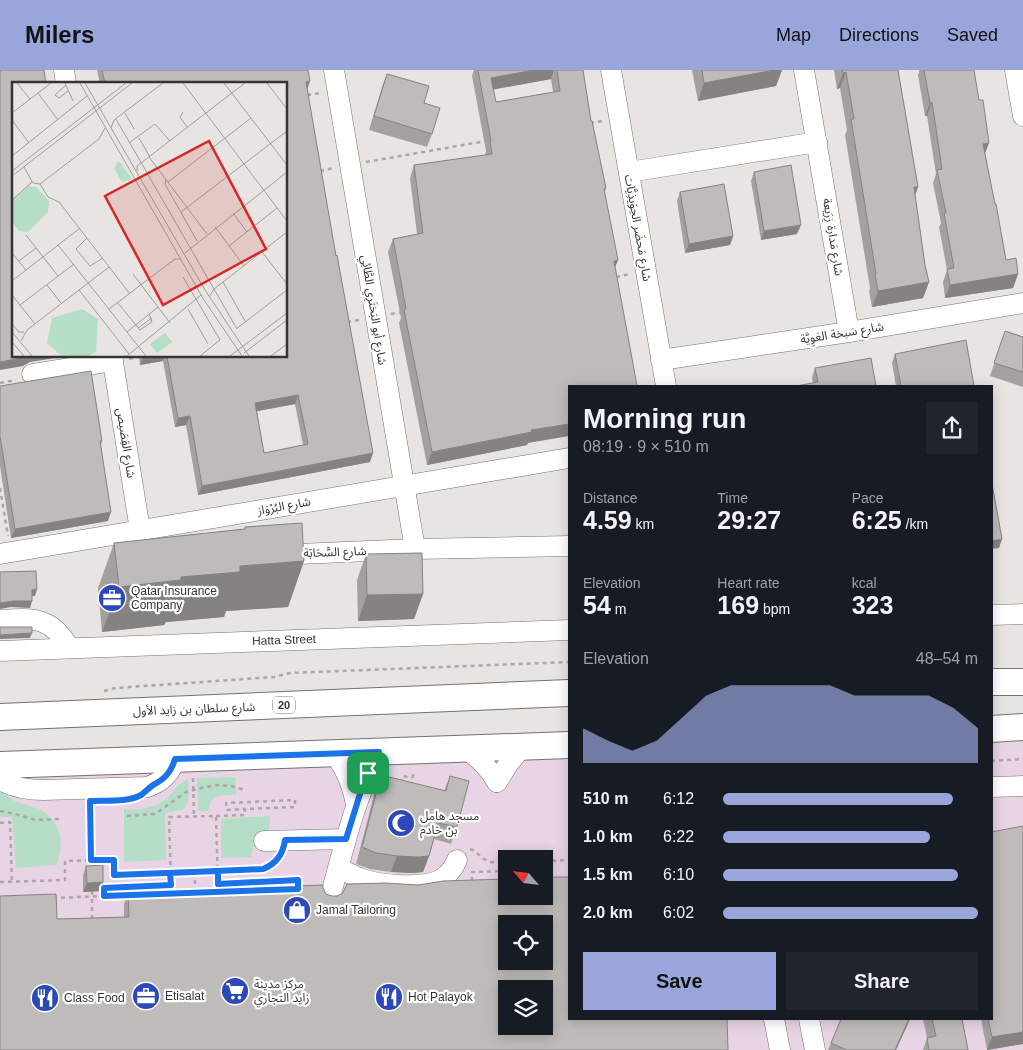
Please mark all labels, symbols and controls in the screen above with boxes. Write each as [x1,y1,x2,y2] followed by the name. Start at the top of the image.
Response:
[25,21,94,48] text: Milers
[776,25,811,45] text: Map
[839,25,919,45] text: Directions
[947,25,998,45] text: Saved
[12,82,288,358] inset map
[620,173,654,283] street label: شارع مَحضَر الحِوَيذِيَّات
[817,197,846,277] street label: شارع مَدارة زِرَيعة
[356,254,390,366] street label: شارع أبو البَختَرِي الطَّائِي
[799,319,885,349] street label: شارع سَبخة العَوِيَّة
[926,402,978,454] button: share
[583,403,746,434] text: Morning run
[112,407,138,479] street label: شارع القِصَيص
[583,438,709,455] text: 08:19 · 9 × 510 m
[583,490,637,506] text: Distance
[717,490,748,506] text: Time
[852,490,884,506] text: Pace
[255,494,312,520] street label: شارع البُرْوَاز
[583,506,632,534] text: 4.59
[717,506,781,534] text: 29:27
[852,506,902,534] text: 6:25
[632,516,654,532] text: km
[902,516,928,532] text: /km
[303,544,367,562] street label: شارع السَّحَابَة
[583,575,641,591] text: Elevation
[717,575,780,591] text: Heart rate
[852,575,877,591] text: kcal
[97,583,127,613] office icon: Qatar Insurance Company
[131,584,217,612] place label: Qatar Insurance Company
[583,591,611,619] text: 54
[717,591,759,619] text: 169
[852,591,893,619] text: 323
[611,601,626,617] text: m
[759,601,790,617] text: bpm
[252,632,317,648] street label: Hatta Street
[583,650,649,667] text: Elevation
[916,650,978,667] text: 48–54 m
[273,696,295,714] road number: 20
[133,700,255,720] street label: شارع سلطان بن زايد الأول
[347,752,389,794] pin
[354,759,382,787] icon: arrive
[583,790,628,807] text: 510 m
[663,790,694,807] text: 6:12
[386,808,416,838] mosque icon: مسجد هامل بن خادم
[420,809,479,839] place label: مسجد هامل بن خادم
[583,828,633,845] text: 1.0 km
[663,828,694,845] text: 6:22
[498,850,552,905] north arrow
[498,850,553,1035] map controls
[583,866,633,883] text: 1.5 km
[663,866,694,883] text: 6:10
[282,895,312,925] shop icon: Jamal Tailoring
[316,903,396,917] place label: Jamal Tailoring
[583,904,633,921] text: 2.0 km
[663,904,694,921] text: 6:02
[498,915,553,970] button: locate
[583,952,776,1010] button: Save
[786,952,978,1010] button: Share
[220,976,250,1006] supermarket icon: مركز مدينة زايد التجاري
[254,977,309,1008] place label: مركز مدينة زايد التجاري
[498,980,553,1035] button: layers
[131,981,161,1011] office icon: Etisalat
[374,982,404,1012] restaurant icon: Hot Palayok
[30,983,60,1013] restaurant icon: Class Food
[165,989,205,1003] place label: Etisalat
[408,990,474,1004] place label: Hot Palayok
[64,991,125,1005] place label: Class Food

